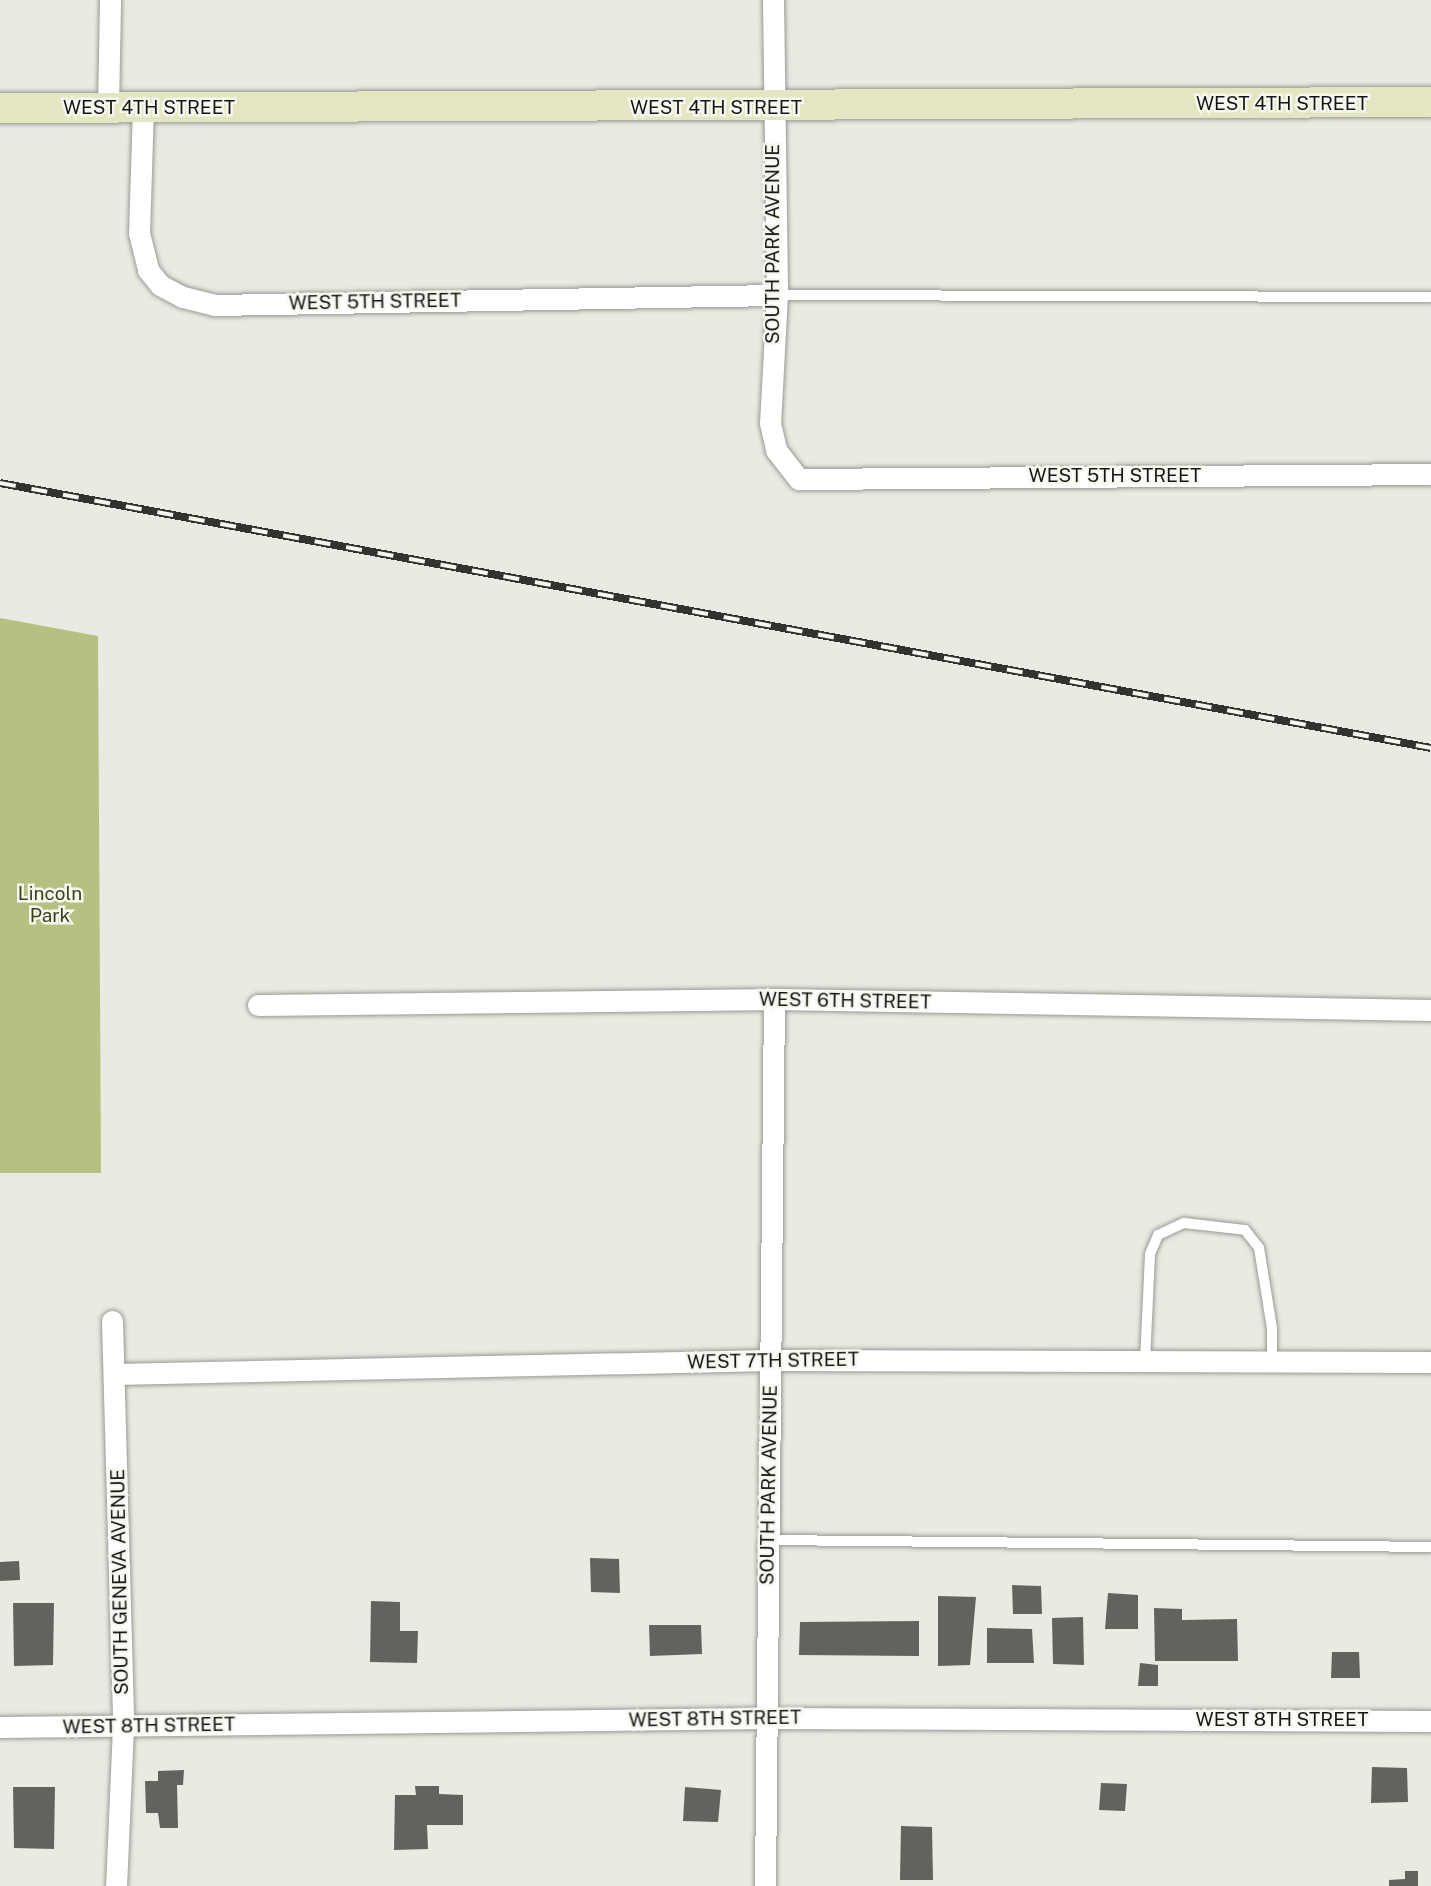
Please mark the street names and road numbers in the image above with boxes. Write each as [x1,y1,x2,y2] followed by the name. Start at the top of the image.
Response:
[1196,93,1368,115] street label: WEST 4TH STREET
[63,97,235,119] street label: WEST 4TH STREET
[630,97,802,119] street label: WEST 4TH STREET
[762,144,784,344] street label: SOUTH PARK AVENUE
[288,289,462,315] street label: WEST 5TH STREET
[1029,465,1201,487] street label: WEST 5TH STREET
[759,988,931,1014] street label: WEST 6TH STREET
[687,1348,859,1374] street label: WEST 7TH STREET
[756,1385,782,1585] street label: SOUTH PARK AVENUE
[107,1469,133,1695] street label: SOUTH GENEVA AVENUE
[628,1706,802,1732] street label: WEST 8TH STREET
[1196,1709,1368,1731] street label: WEST 8TH STREET
[62,1713,236,1739] street label: WEST 8TH STREET

